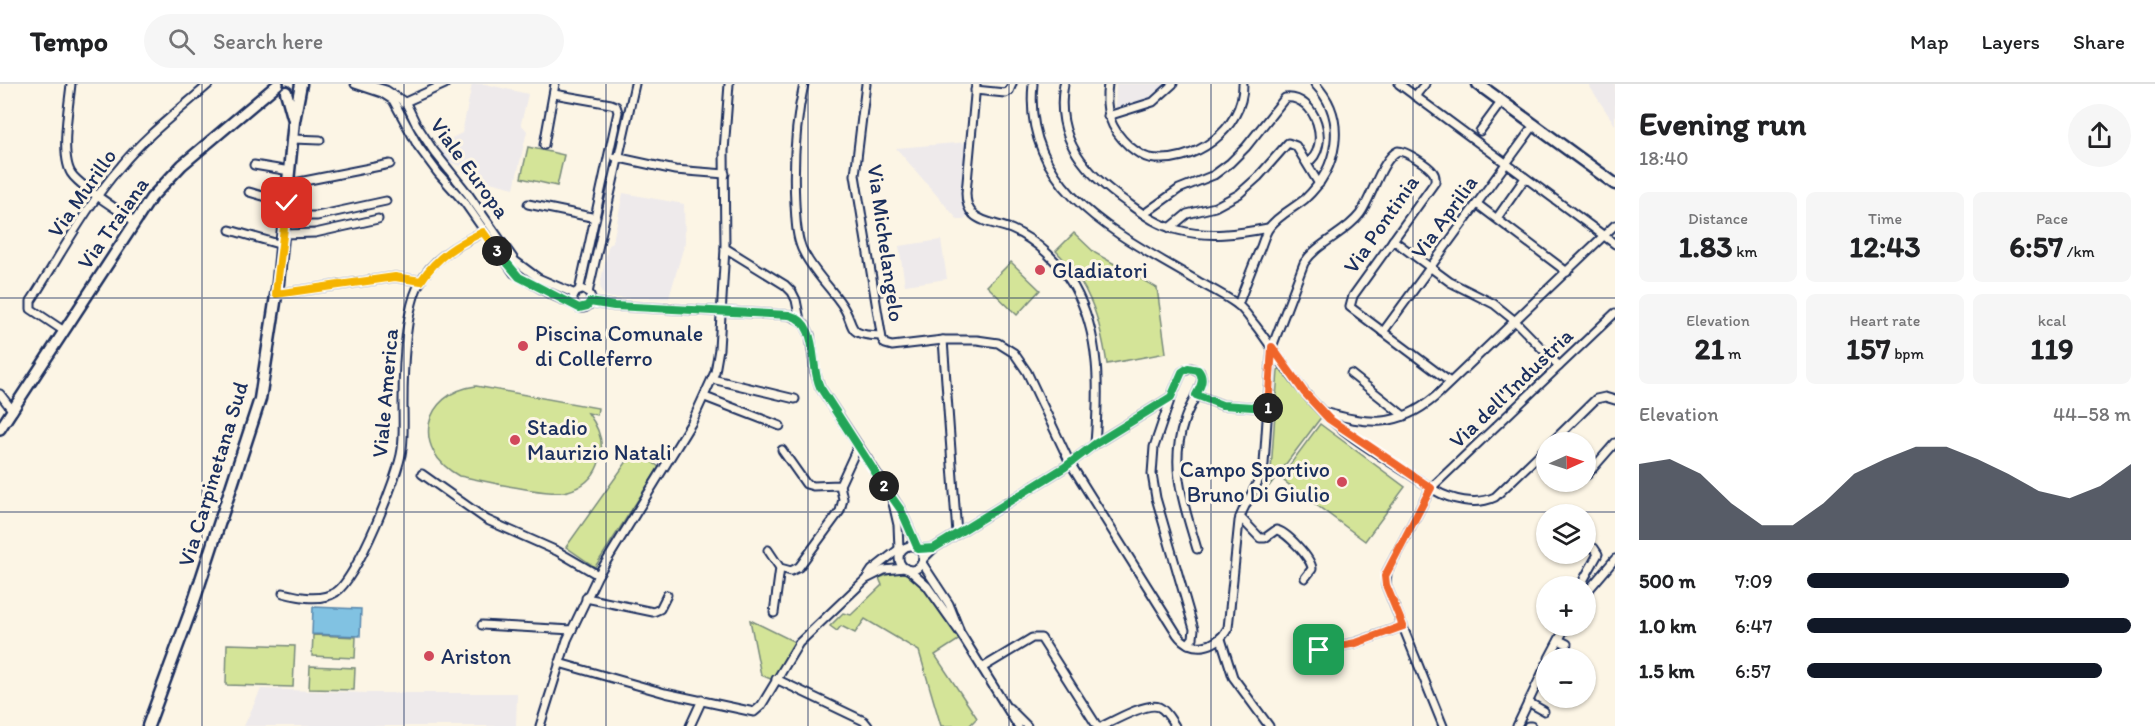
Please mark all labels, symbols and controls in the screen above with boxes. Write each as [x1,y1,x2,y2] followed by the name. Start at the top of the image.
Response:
[144,14,564,68] search box
[30,24,108,58] text: Tempo
[165,25,198,58] icon: search
[213,28,323,55] text: Search here
[1910,29,1949,54] text: Map
[1982,29,2040,54] text: Layers
[2073,29,2125,54] text: Share
[1639,104,1806,143] text: Evening run
[2068,104,2131,167] button: share
[424,112,516,224] street label: Viale Europa
[42,143,122,243] street label: Via Murillo
[1639,146,1688,170] text: 18:40
[862,163,910,323] street label: Via Michelangelo
[1337,169,1425,278] street label: Via Pontinia
[1405,170,1483,264] street label: Via Aprilia
[71,171,155,274] street label: Via Traiana
[261,177,312,228] pin
[270,186,303,219] icon: check
[1688,209,1748,228] text: Distance
[1868,209,1902,228] text: Time
[2036,209,2068,228] text: Pace
[1679,228,1733,265] text: 1.83
[1849,228,1921,265] text: 12:43
[2009,228,2063,265] text: 6:57
[482,236,512,266] pin: 3
[493,241,501,260] text: 3
[1733,242,1757,261] text: km
[2063,242,2095,261] text: /km
[1052,257,1148,284] place label: Gladiatori
[1033,263,1047,277] marker: Gladiatori
[1686,311,1750,330] text: Elevation
[1850,311,1920,330] text: Heart rate
[2038,311,2066,330] text: kcal
[535,320,703,372] place label: Piscina Comunale di Colleferro
[1443,322,1579,454] street label: Via dell'Industria
[366,327,404,459] street label: Viale America
[1695,330,1724,367] text: 21
[1846,330,1891,367] text: 157
[2030,330,2074,367] text: 119
[516,339,530,353] marker: Piscina Comunale di Colleferro
[1724,344,1741,363] text: m
[1891,344,1924,363] text: bpm
[172,378,254,570] street label: Via Carpinetana Sud
[1253,393,1283,423] pin: 1
[1264,398,1272,417] text: 1
[1639,402,1718,426] text: Elevation
[2053,402,2131,426] text: 44–58 m
[527,414,672,466] place label: Stadio Maurizio Natali
[1536,432,1596,492] north arrow
[1536,432,1596,708] map controls
[508,433,522,447] marker: Stadio Maurizio Natali
[1180,456,1330,508] place label: Campo Sportivo Bruno Di Giulio
[869,471,899,501] pin: 2
[1335,475,1349,489] marker: Campo Sportivo Bruno Di Giulio
[880,476,888,495] text: 2
[1536,504,1596,564] button: layers
[1639,569,1695,593] text: 500 m
[1735,569,1773,593] text: 7:09
[1536,576,1596,636] button: +
[1639,614,1696,638] text: 1.0 km
[1735,614,1772,638] text: 6:47
[1293,624,1344,675] pin
[1302,633,1335,666] icon: arrive
[441,643,512,670] place label: Ariston
[1536,648,1596,708] button: −
[422,649,436,663] marker: Ariston
[1639,659,1695,683] text: 1.5 km
[1735,659,1771,683] text: 6:57

